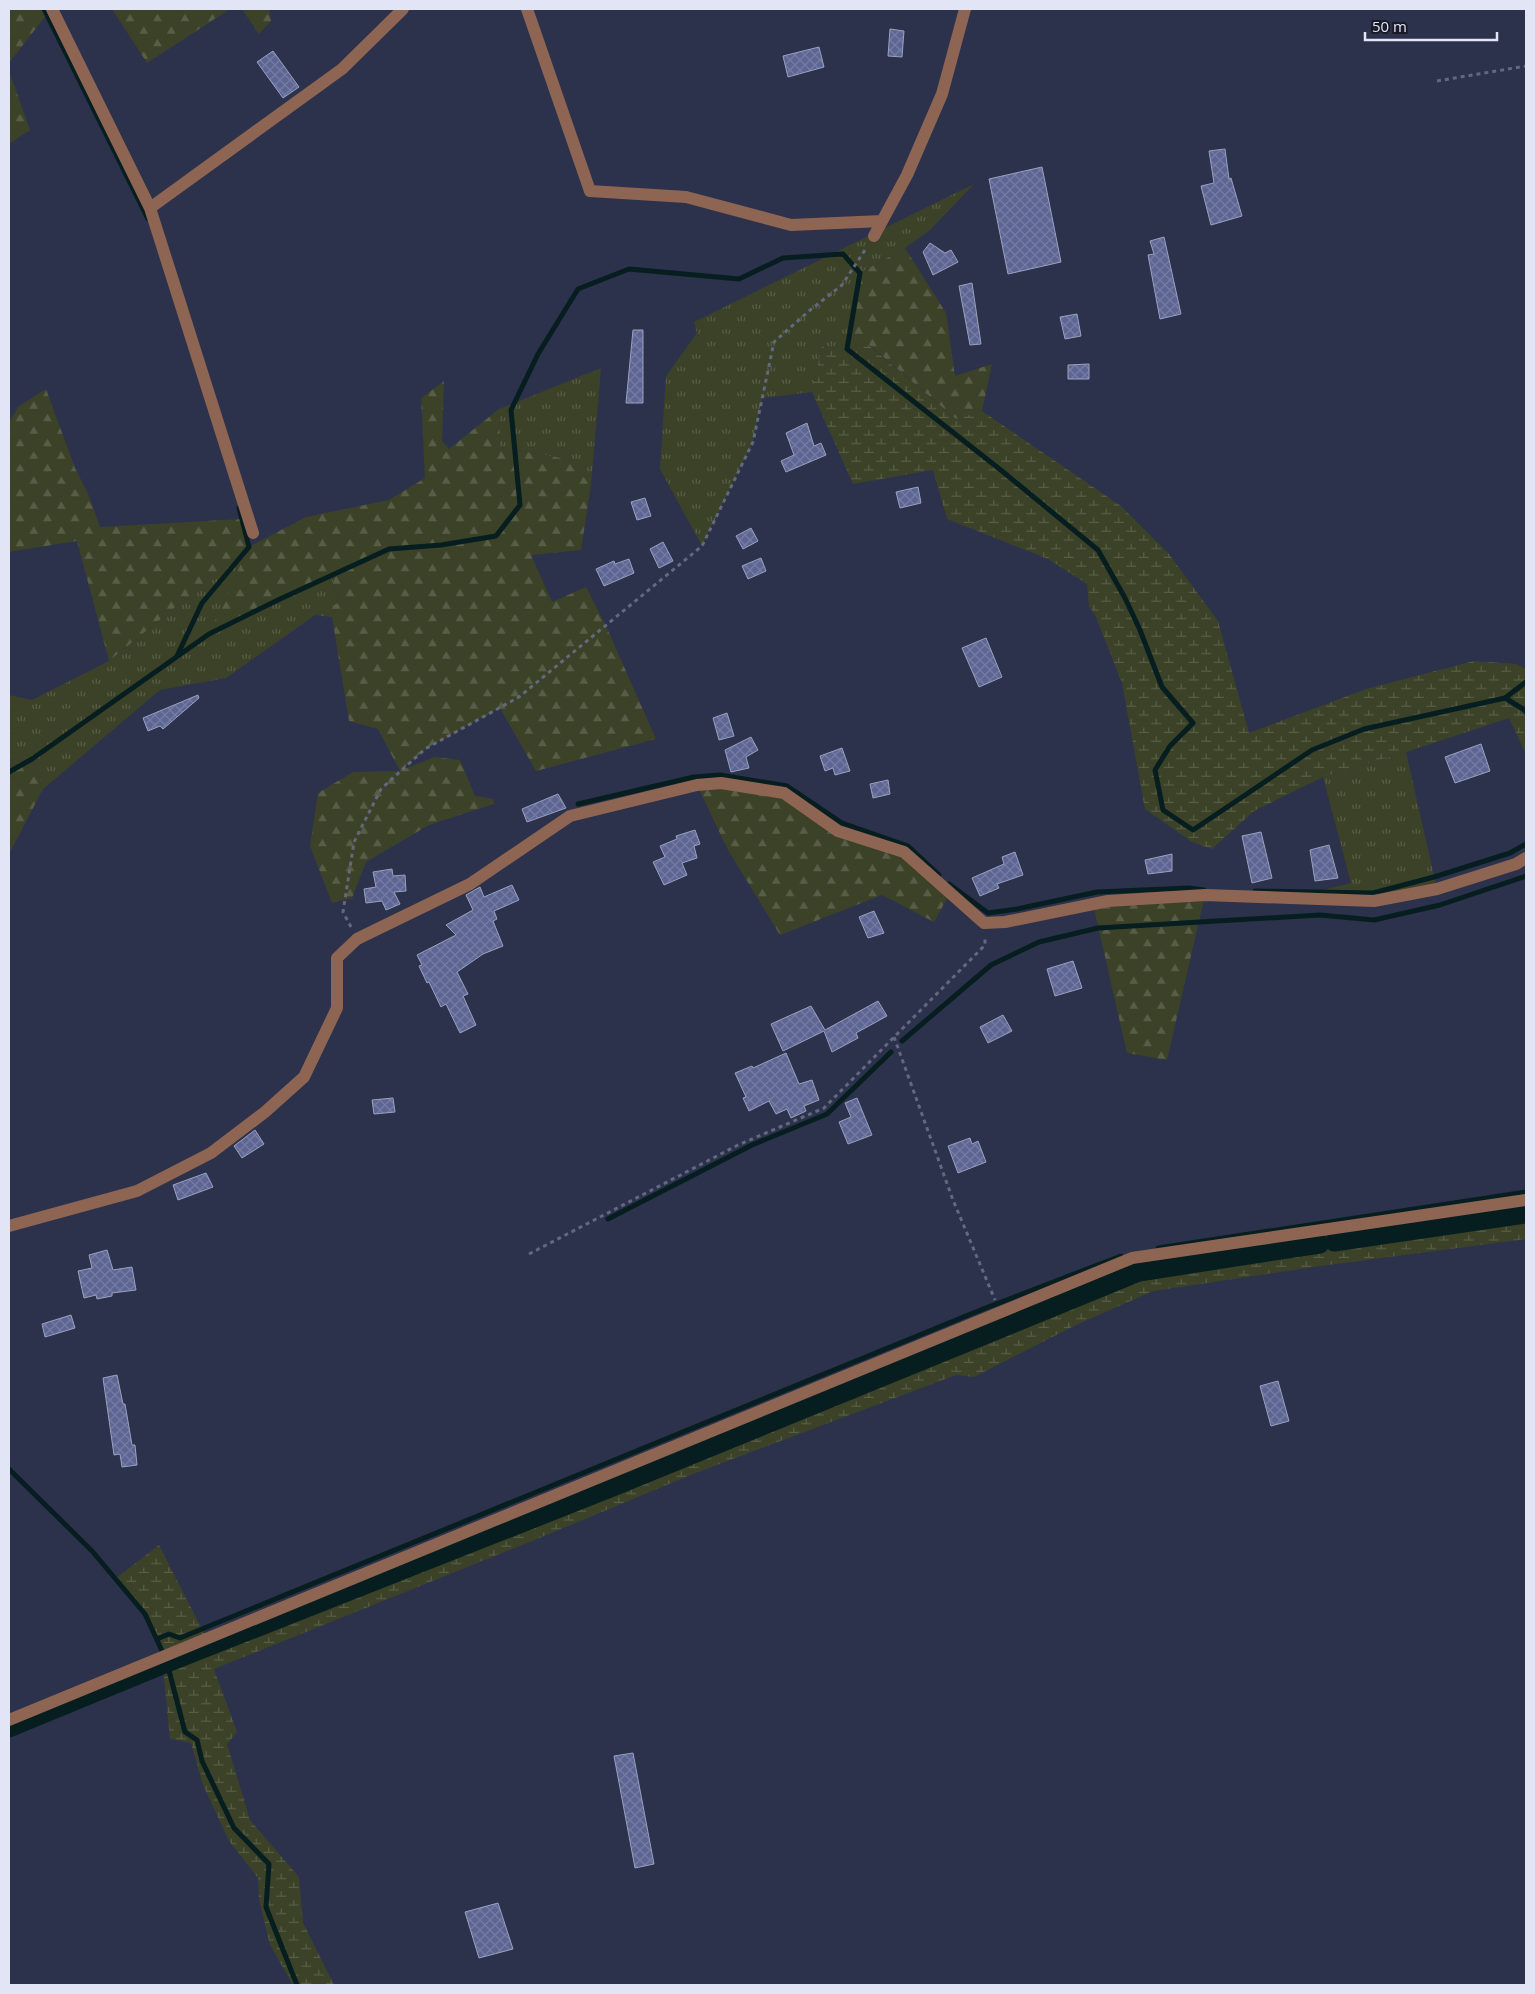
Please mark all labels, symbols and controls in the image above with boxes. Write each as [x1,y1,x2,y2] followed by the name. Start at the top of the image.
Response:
[1365,10,1498,42] scale bar
[1372,16,1407,36] text: 50 m

